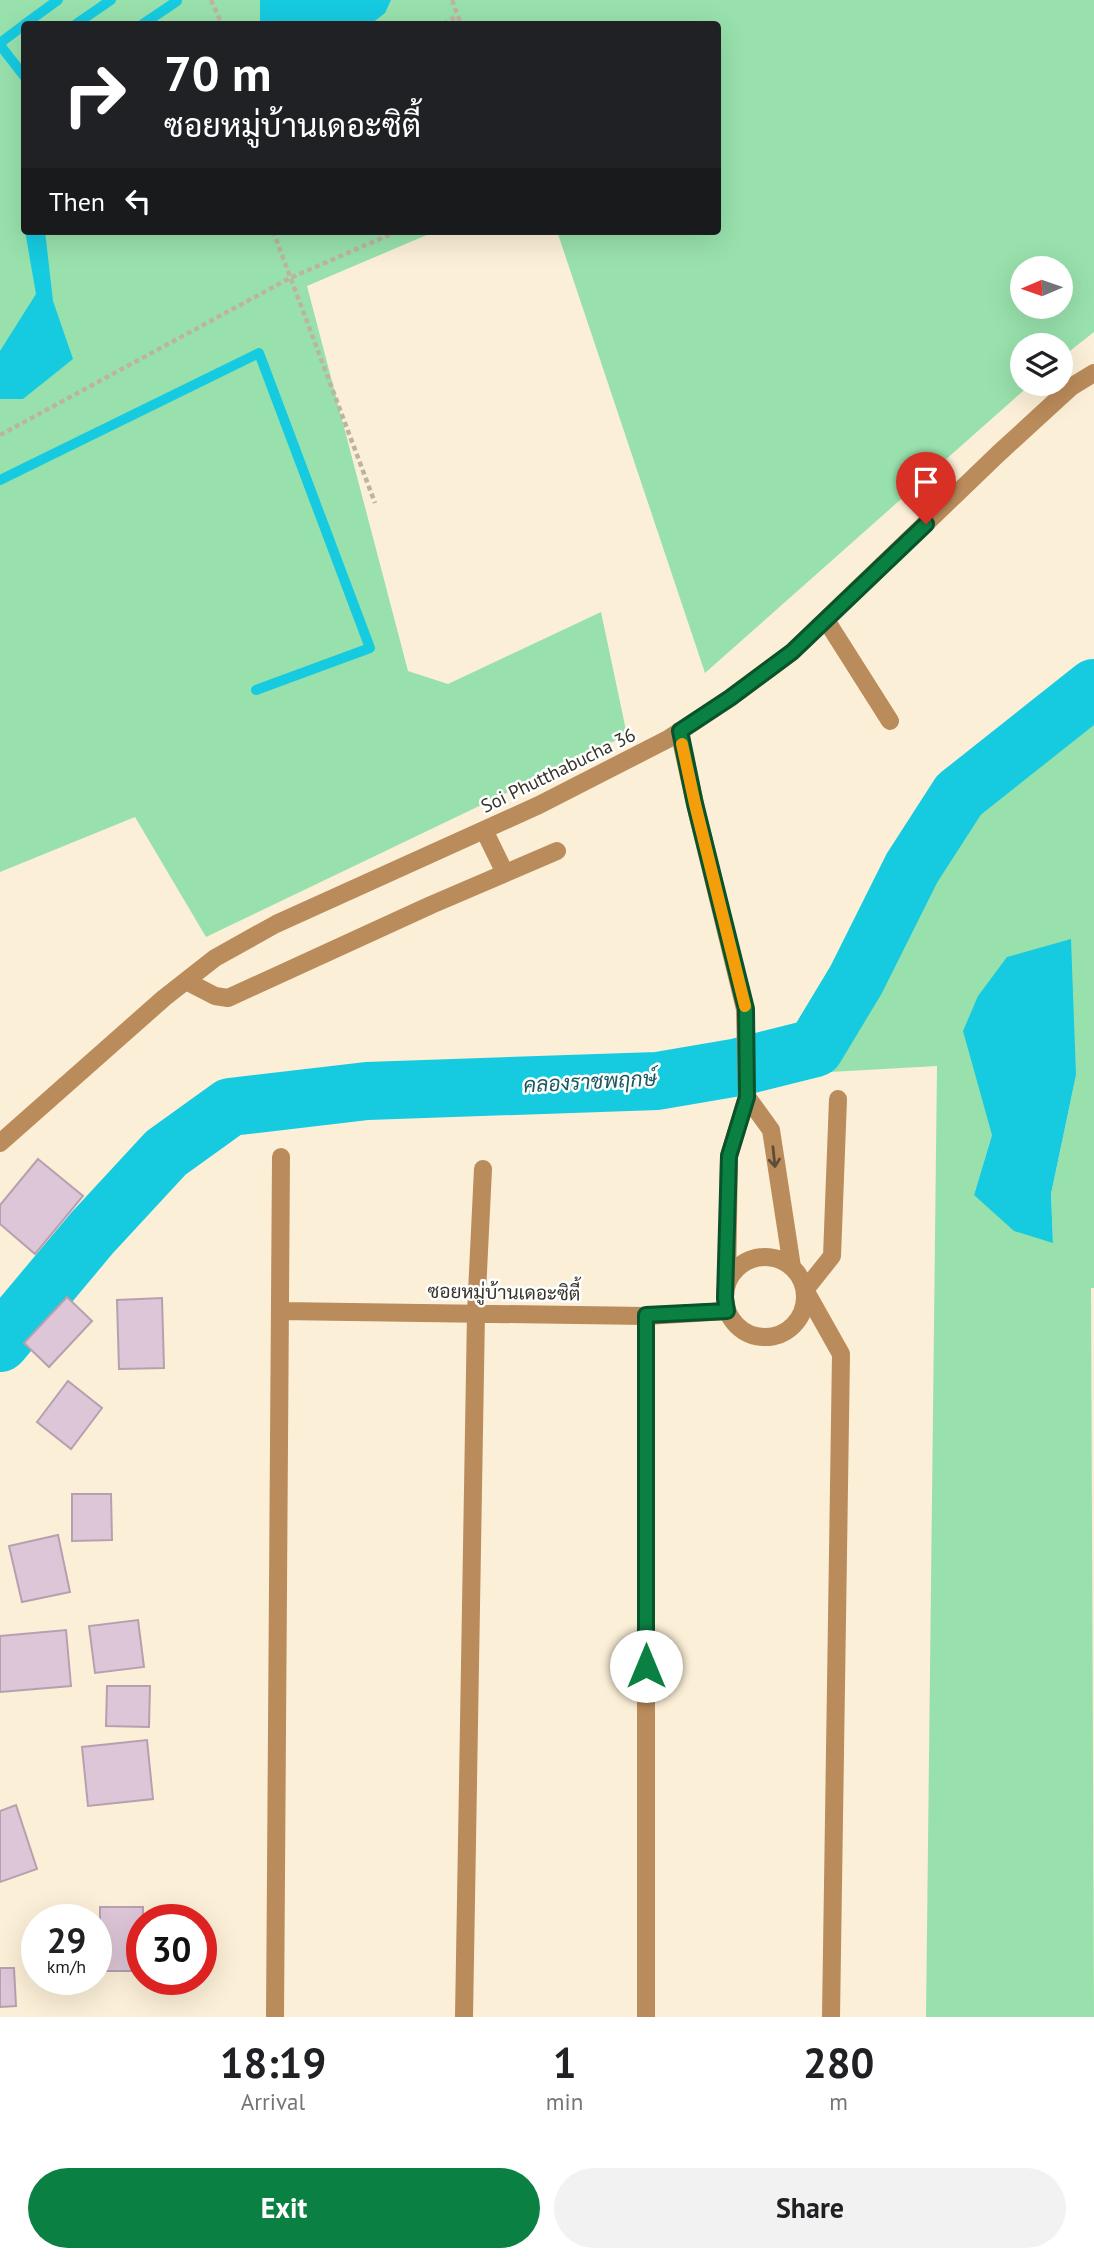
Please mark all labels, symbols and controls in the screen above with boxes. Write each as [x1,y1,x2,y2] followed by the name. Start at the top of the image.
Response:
[164,41,271,105] text: 70 m
[49,49,140,140] icon: right
[164,104,421,146] text: ซอยหมู่บ้านเดอะซิตี้
[119,182,157,220] icon: left
[49,185,105,218] text: Then
[1010,256,1073,318] north arrow
[1010,256,1073,396] map controls
[1010,333,1073,396] button: layers
[896,452,956,524] pin
[907,463,945,501] icon: arrive
[477,722,639,818] street label: Soi Phutthabucha 36
[523,1064,660,1098] water label: คลองราชพฤกษ์
[768,1145,781,1168] one-way arrow
[427,1273,581,1307] street label: ซอยหมู่บ้านเดอะซิตี้
[609,1629,683,1703] position arrow
[126,1904,217,1995] speed limit sign: 30
[47,1917,86,1963] text: 29
[47,1955,86,1978] text: km/h
[220,2035,326,2090] text: 18:19
[553,2035,576,2090] text: 1
[803,2035,874,2090] text: 280
[241,2087,305,2116] text: Arrival
[546,2087,583,2116] text: min
[829,2087,848,2116] text: m
[28,2168,540,2248] button: Exit
[554,2168,1066,2248] button: Share

